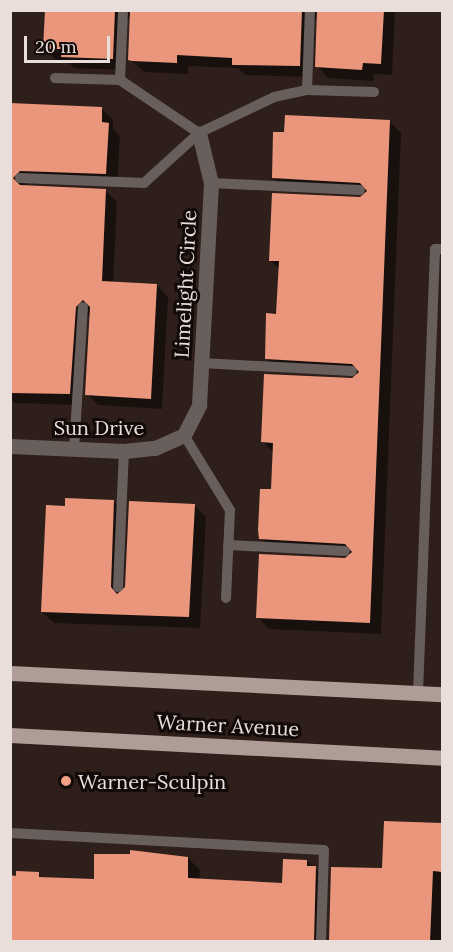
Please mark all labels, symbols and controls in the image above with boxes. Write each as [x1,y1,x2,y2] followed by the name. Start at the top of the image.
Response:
[27,24,112,62] scale bar
[35,35,77,58] text: 20 m
[169,209,201,359] street label: Limelight Circle
[54,415,144,439] street label: Sun Drive
[156,709,300,741] street label: Warner Avenue
[78,769,226,793] place label: Warner-Sculpin
[59,774,73,788] marker: Warner-Sculpin

